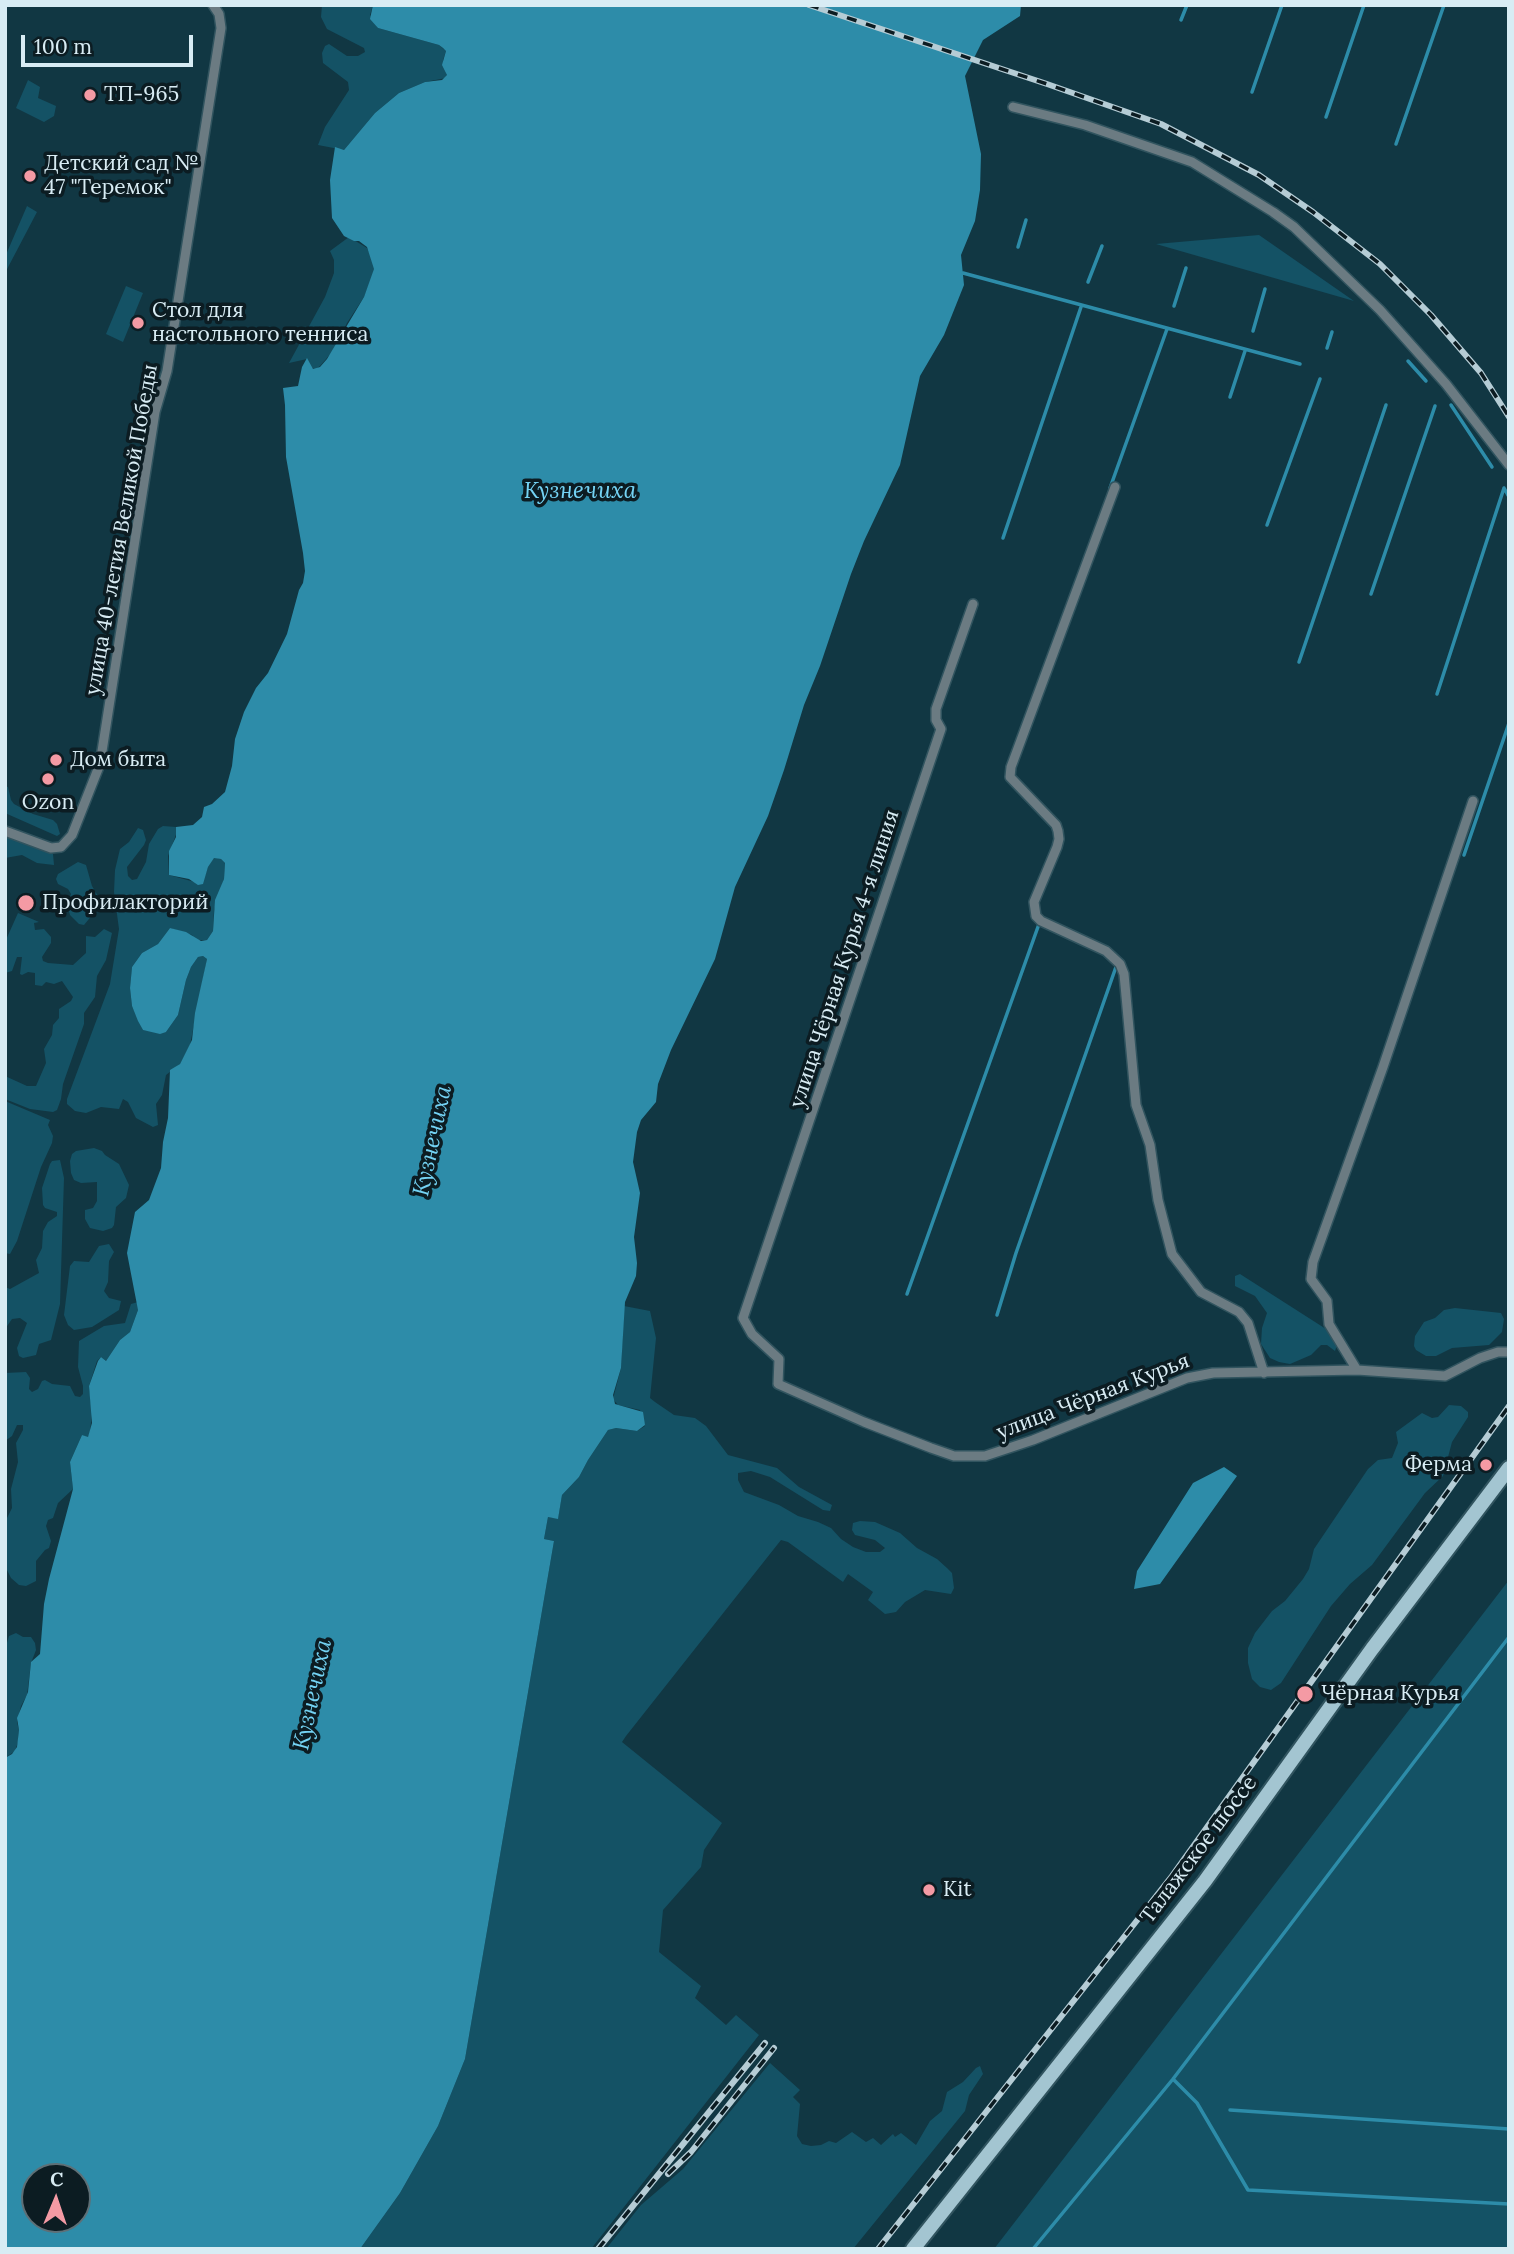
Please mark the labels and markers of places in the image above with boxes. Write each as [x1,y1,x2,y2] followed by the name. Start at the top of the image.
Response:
[104,82,179,108] place label: ТП-965
[82,87,98,103] marker: ТП-965
[44,151,199,201] place label: Детский сад № 47 "Теремок"
[22,168,38,184] marker: Детский сад № 47 "Теремок"
[152,298,368,348] place label: Стол для настольного тенниса
[130,315,146,331] marker: Стол для настольного тенниса
[70,747,166,773] place label: Дом быта
[48,752,64,768] marker: Дом быта
[40,771,56,787] marker: Ozon
[22,790,74,816] place label: Ozon
[42,890,208,916] place label: Профилакторий
[16,893,36,913] marker: Профилакторий
[1405,1452,1472,1478] place label: Ферма
[1478,1457,1494,1473] marker: Ферма
[1321,1681,1460,1707] place label: Чёрная Курья
[1295,1684,1315,1704] marker: Чёрная Курья
[943,1877,972,1903] place label: Kit
[921,1882,937,1898] marker: Kit

